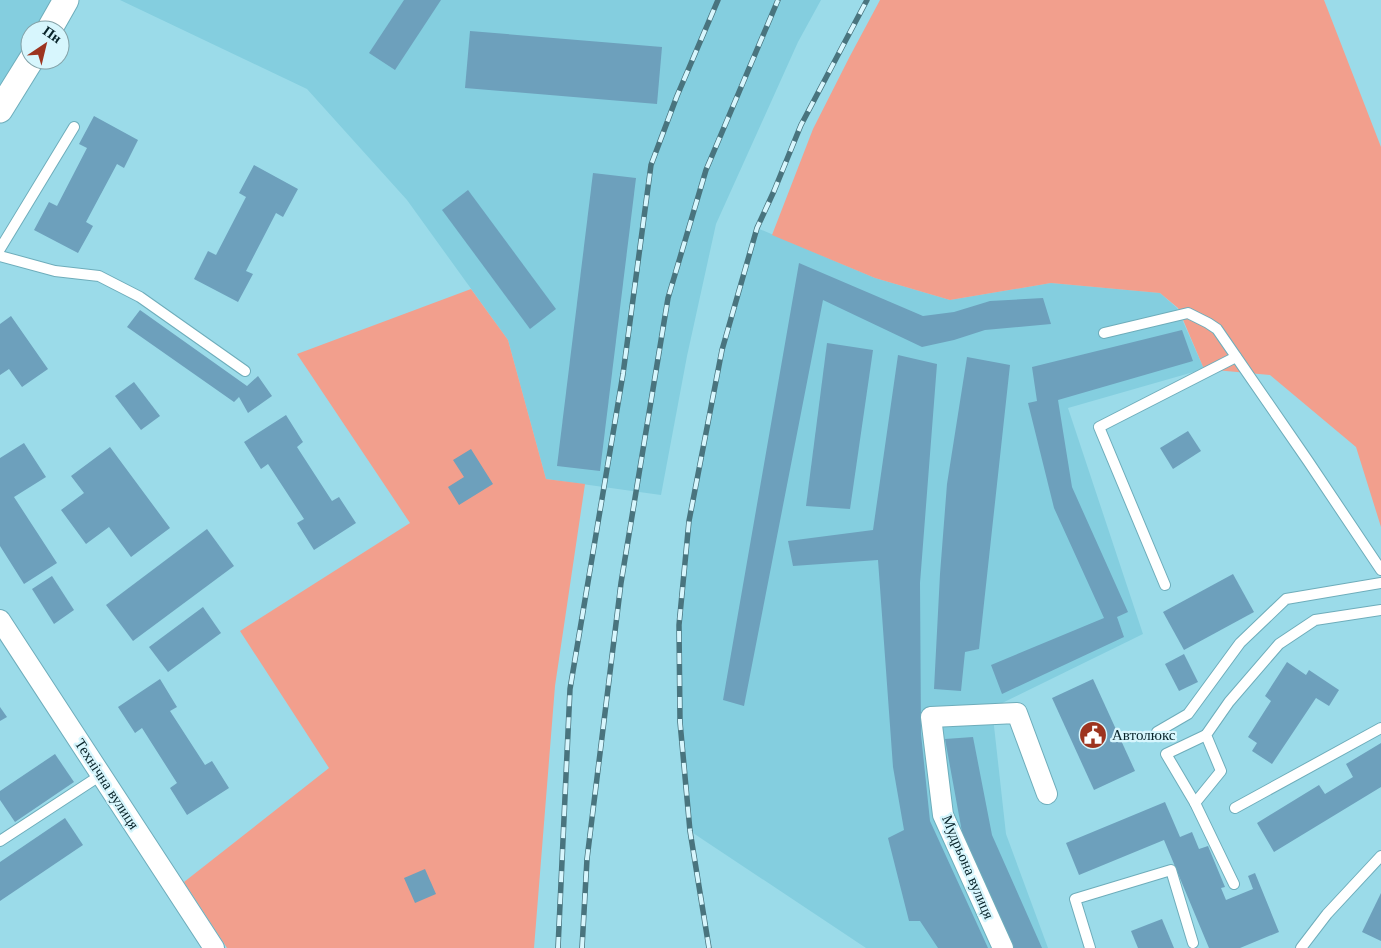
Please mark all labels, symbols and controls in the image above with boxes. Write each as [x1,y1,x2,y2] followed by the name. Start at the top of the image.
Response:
[20,20,70,70] north arrow
[40,23,64,46] text: Пн
[1078,720,1108,750] public building icon: Автолюкс
[1112,727,1176,743] place label: Автолюкс
[72,736,142,832] street label: Технічна вулиця
[939,813,997,921] street label: Мудрьона вулиця

